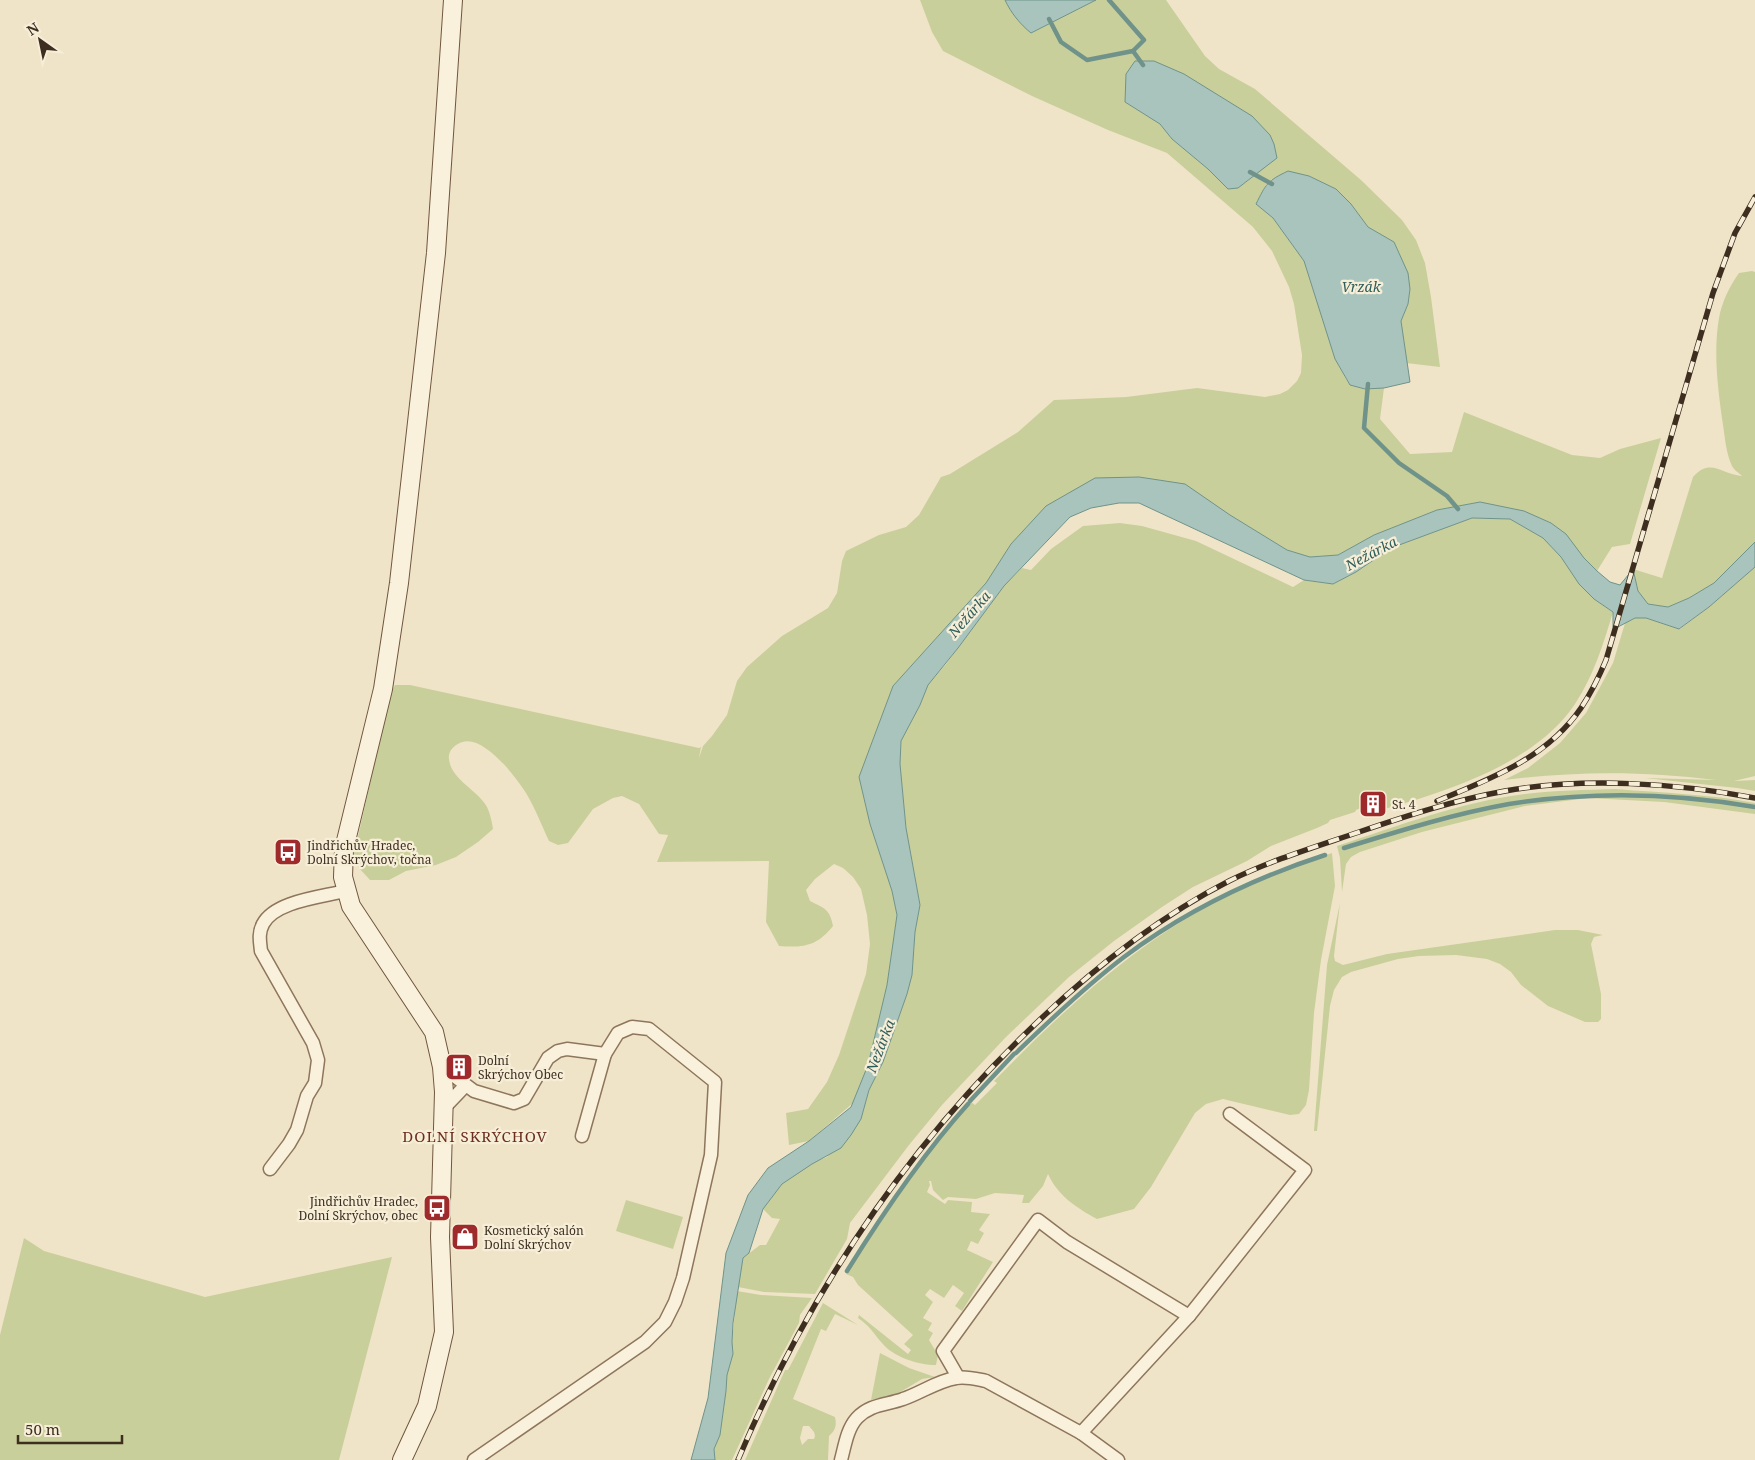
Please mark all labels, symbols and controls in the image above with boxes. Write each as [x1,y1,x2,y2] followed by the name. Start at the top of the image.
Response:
[15,15,65,65] north arrow
[23,18,42,40] text: N
[1341,277,1382,296] water label: Vrzák
[1341,531,1401,575] water label: Nežárka
[943,586,995,642] water label: Nežárka
[1358,789,1388,819] building icon: St. 4
[1392,796,1416,813] place label: St. 4
[273,837,303,867] bus stop icon: Jindřichův Hradec, Dolní Skrýchov, točna
[306,837,432,868] place label: Jindřichův Hradec, Dolní Skrýchov, točna
[861,1016,899,1076] water label: Nežárka
[444,1052,474,1082] building icon: Dolní Skrýchov Obec
[478,1052,563,1083] place label: Dolní Skrýchov Obec
[402,1126,548,1146] district label: DOLNÍ SKRÝCHOV
[298,1193,418,1224] place label: Jindřichův Hradec, Dolní Skrýchov, obec
[422,1193,452,1223] bus stop icon: Jindřichův Hradec, Dolní Skrýchov, obec
[450,1222,480,1252] shop icon: Kosmetický salón Dolní Skrýchov
[484,1222,584,1253] place label: Kosmetický salón Dolní Skrýchov
[18,1412,121,1444] scale bar
[25,1419,60,1439] text: 50 m

